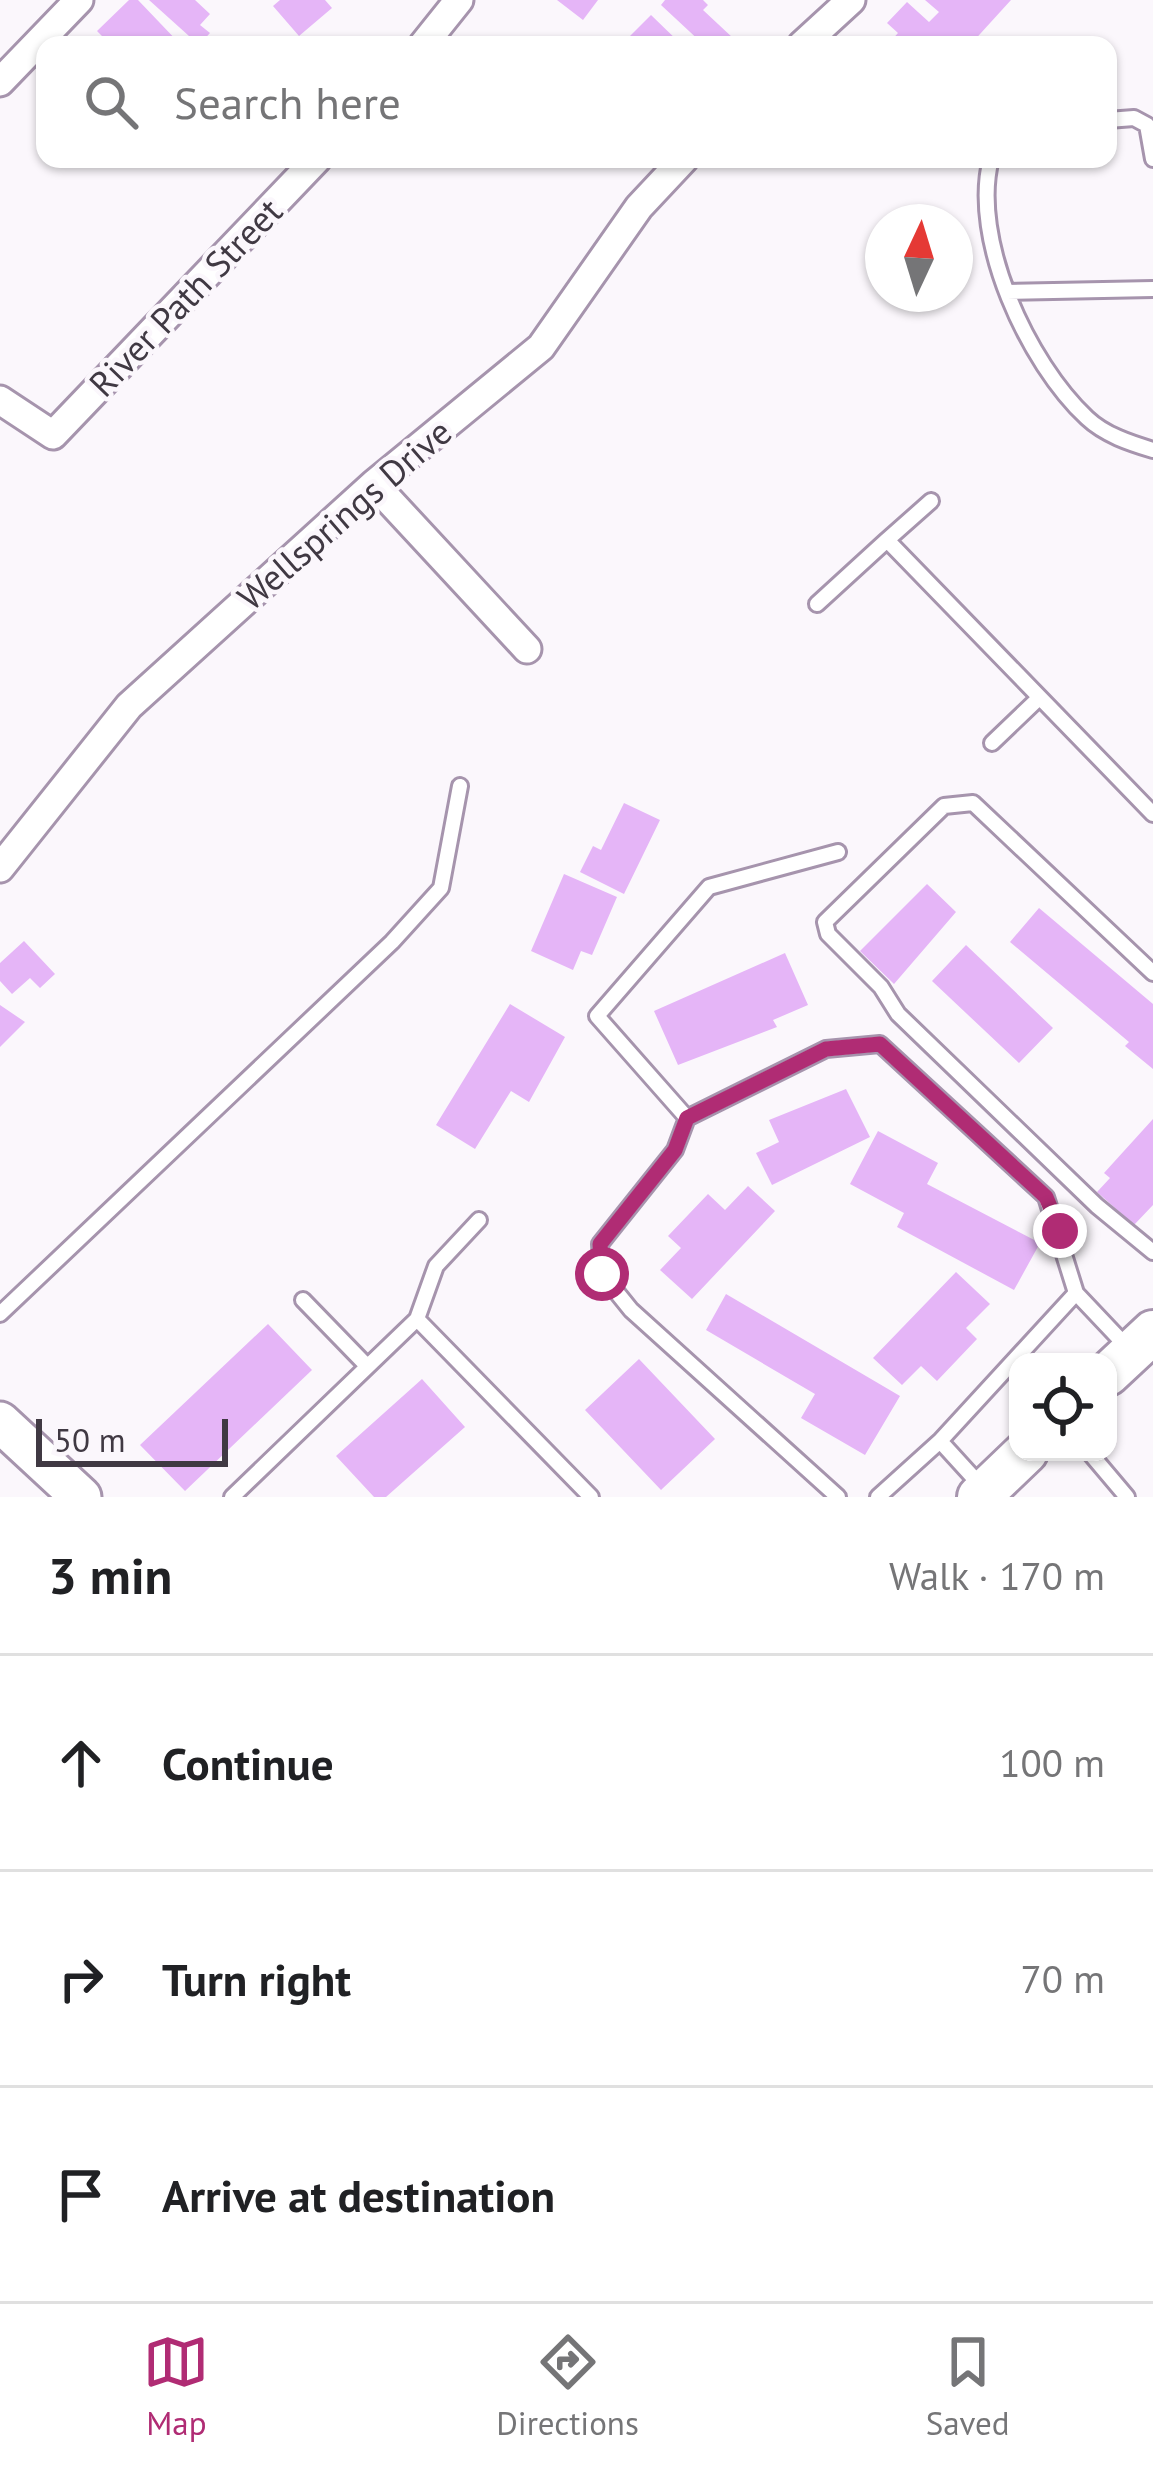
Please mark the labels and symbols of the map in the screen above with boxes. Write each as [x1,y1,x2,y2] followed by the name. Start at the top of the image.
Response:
[78,188,292,406] street label: River Path Street
[865,204,973,312] north arrow
[227,408,461,620] street label: Wellsprings Drive
[1033,1204,1087,1258] route end
[575,1247,629,1301] route start
[36,1413,228,1466] scale bar

